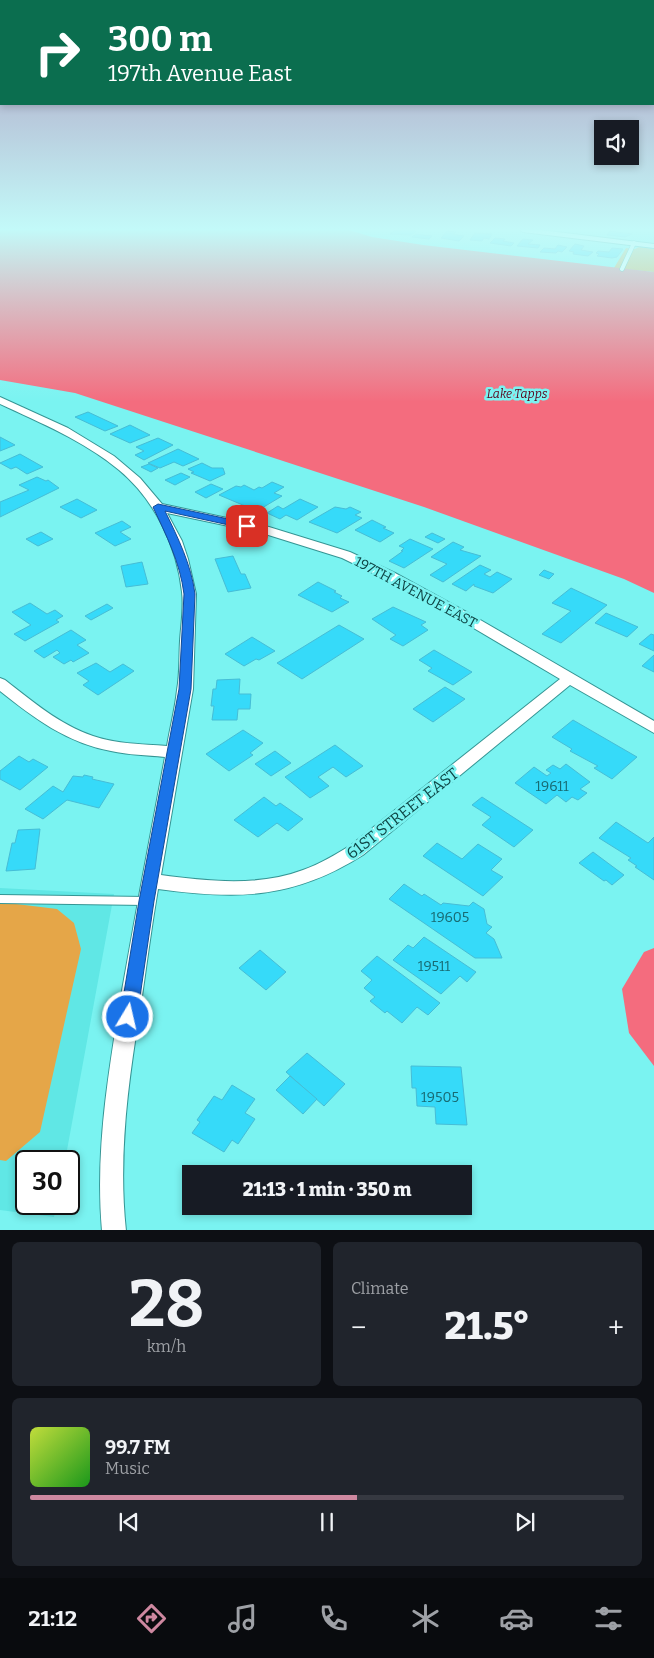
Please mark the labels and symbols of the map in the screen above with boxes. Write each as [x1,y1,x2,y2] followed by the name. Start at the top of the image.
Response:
[487,387,548,401] water label: Lake Tapps
[226,505,268,547] pin
[352,553,480,632] street label: 197TH AVENUE EAST
[343,764,462,863] street label: 61ST STREET EAST
[535,778,569,795] house number: 19611
[431,909,469,926] house number: 19605
[418,958,451,975] house number: 19511
[101,990,153,1042] position arrow
[421,1089,459,1106] house number: 19505
[15,1150,80,1215] speed limit sign: 30

